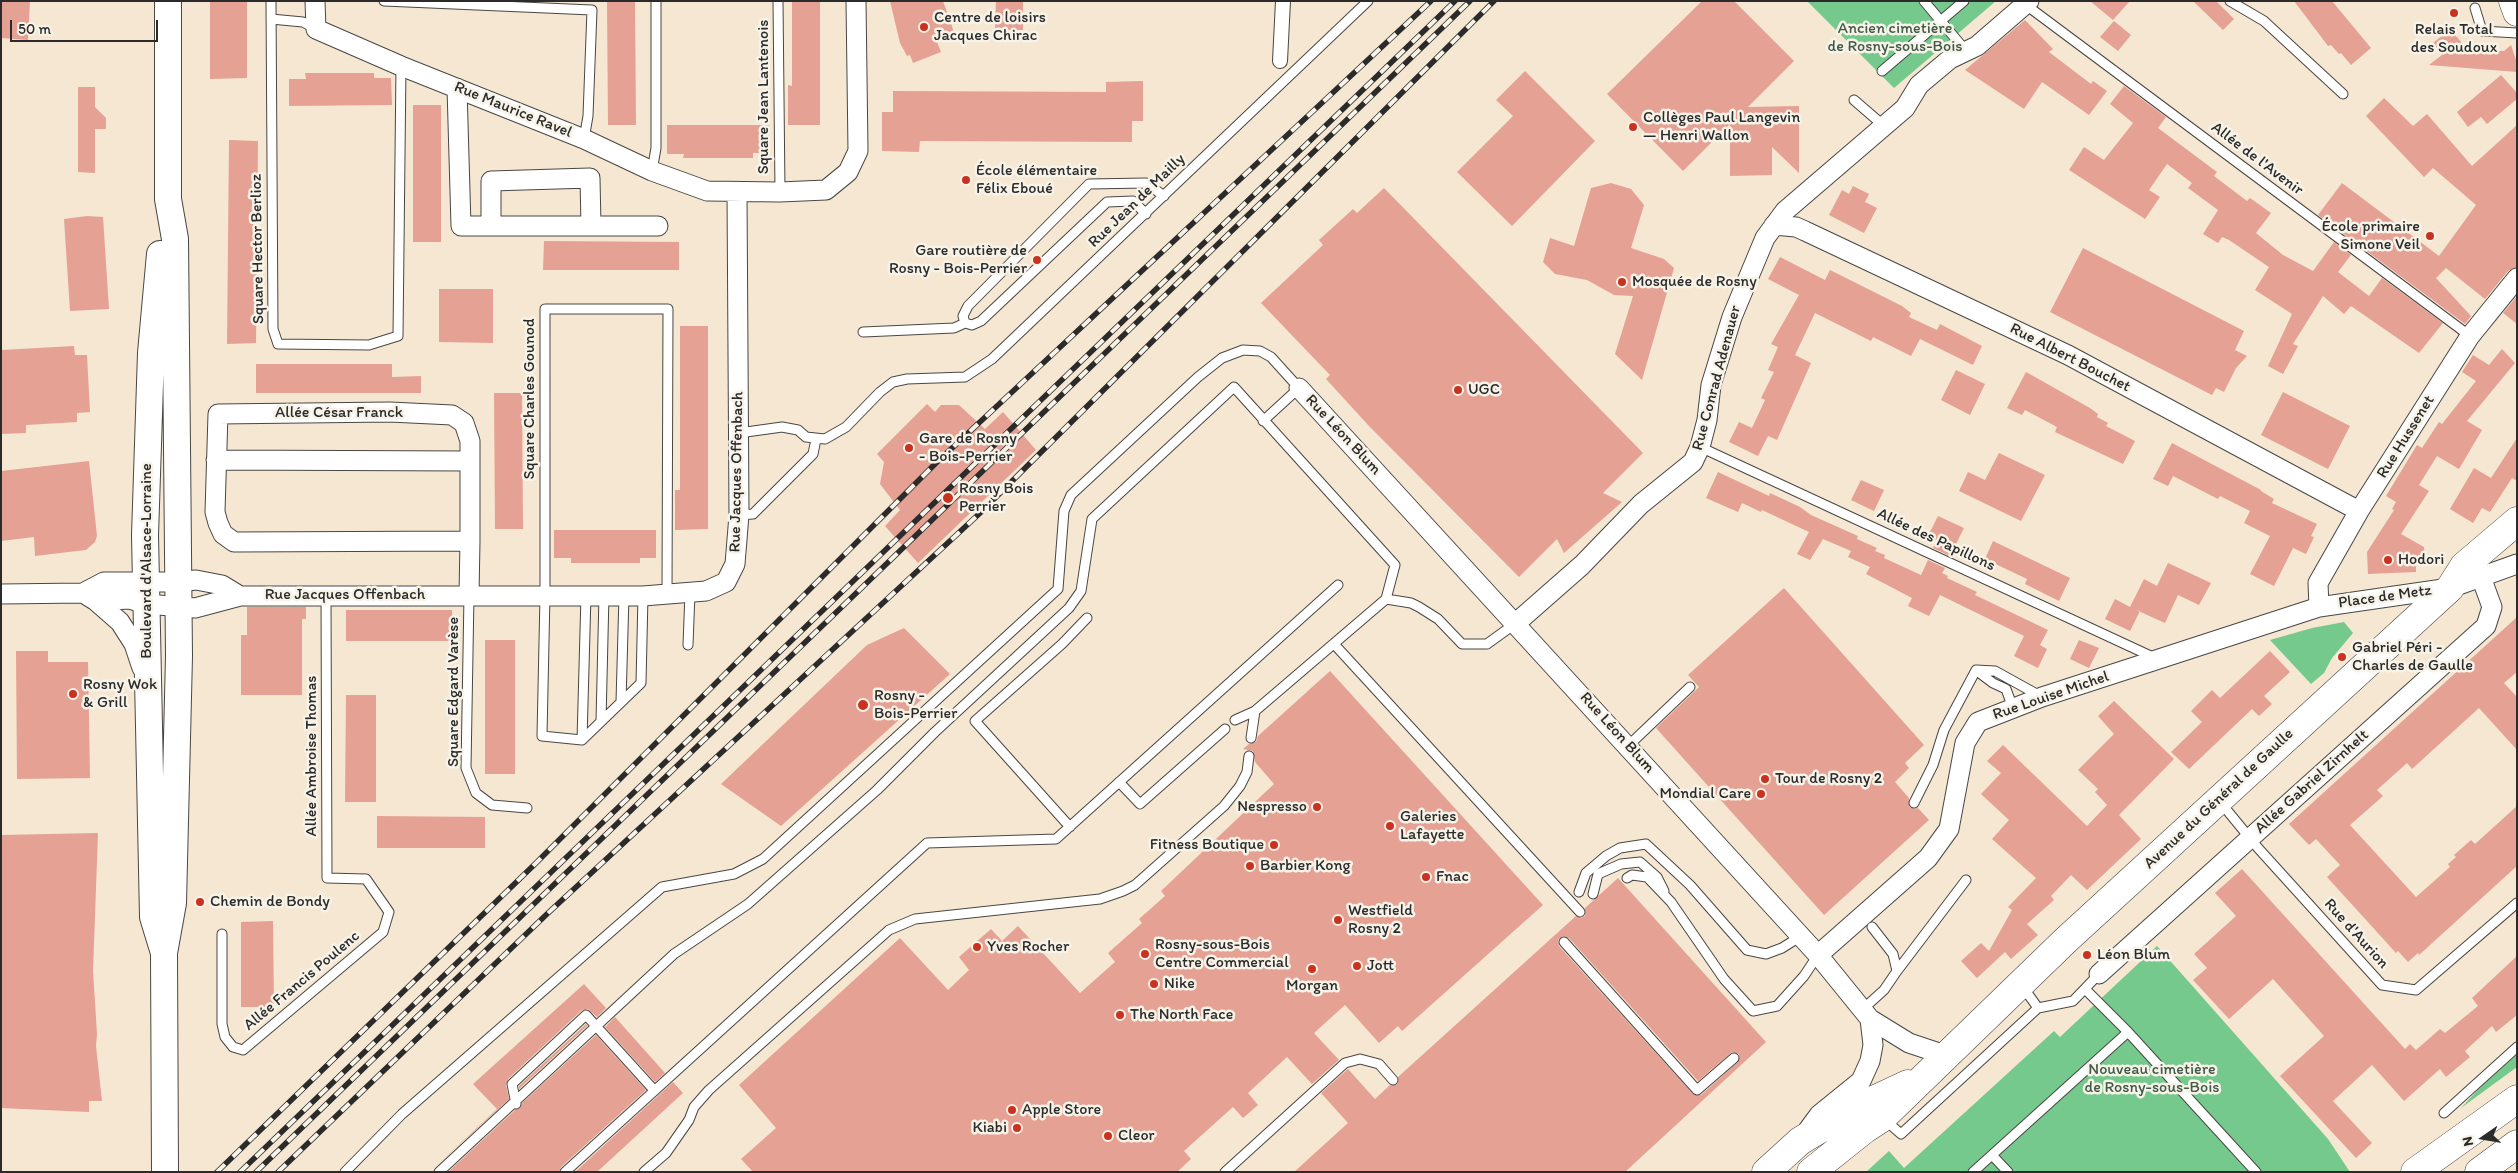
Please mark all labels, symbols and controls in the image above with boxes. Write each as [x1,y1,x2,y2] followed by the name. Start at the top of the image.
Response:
[2448,7,2460,19] marker: Relais Total des Soudoux
[934,8,1046,46] place label: Centre de loisirs Jacques Chirac
[12,10,160,42] scale bar
[1828,19,1962,57] park label: Ancien cimetière de Rosny-sous-Bois
[18,20,51,38] text: 50 m
[754,20,774,174] street label: Square Jean Lantenois
[2411,20,2497,58] place label: Relais Total des Soudoux
[918,21,930,33] marker: Centre de loisirs Jacques Chirac
[451,78,575,142] street label: Rue Maurice Ravel
[1643,108,1800,146] place label: Collèges Paul Langevin — Henri Wallon
[2207,118,2307,200] street label: Allée de l'Avenir
[1627,121,1639,133] marker: Collèges Paul Langevin — Henri Wallon
[1085,150,1189,252] street label: Rue Jean de Mailly
[976,161,1097,199] place label: École élémentaire Félix Eboué
[247,174,269,324] street label: Square Hector Berlioz
[960,174,972,186] marker: École élémentaire Félix Eboué
[2322,217,2420,255] place label: École primaire Simone Veil
[2424,230,2436,242] marker: École primaire Simone Veil
[889,241,1027,279] place label: Gare routière de Rosny - Bois-Perrier
[1031,254,1043,266] marker: Gare routière de Rosny - Bois-Perrier
[1632,272,1757,292] place label: Mosquée de Rosny
[1616,276,1628,288] marker: Mosquée de Rosny
[1688,303,1746,453] street label: Rue Conrad Adenauer
[520,318,540,480] street label: Square Charles Gounod
[2006,319,2134,397] street label: Rue Albert Bouchet
[1468,380,1500,400] place label: UGC
[1452,384,1464,396] marker: UGC
[1301,391,1385,479] street label: Rue Léon Blum
[726,392,748,552] street label: Rue Jacques Offenbach
[2373,392,2439,482] street label: Rue Hussenet
[275,403,403,423] street label: Allée César Franck
[919,429,1017,467] place label: Gare de Rosny - Bois-Perrier
[903,442,915,454] marker: Gare de Rosny - Bois-Perrier
[137,463,157,659] street label: Boulevard d'Alsace-Lorraine
[959,479,1033,517] place label: Rosny Bois Perrier
[941,491,955,505] marker: Rosny Bois Perrier
[1874,504,1998,576] street label: Allée des Papillons
[2398,550,2444,570] place label: Hodori
[2382,554,2394,566] marker: Hodori
[2337,581,2433,613] street label: Place de Metz
[265,585,425,605] street label: Rue Jacques Offenbach
[444,617,464,767] street label: Square Edgard Varèse
[2352,638,2473,676] place label: Gabriel Péri - Charles de Gaulle
[2336,651,2348,663] marker: Gabriel Péri - Charles de Gaulle
[1990,667,2112,725] street label: Rue Louise Michel
[83,675,157,713] place label: Rosny Wok & Grill
[302,676,322,836] street label: Allée Ambroise Thomas
[874,686,957,724] place label: Rosny - Bois-Perrier
[67,688,79,700] marker: Rosny Wok & Grill
[1575,688,1659,778] street label: Rue Léon Blum
[856,698,870,712] marker: Rosny - Bois-Perrier
[2140,725,2298,873] street label: Avenue du Général de Gaulle
[2251,726,2373,838] street label: Allée Gabriel Zirnhelt
[1775,769,1882,789] place label: Tour de Rosny 2
[1759,773,1771,785] marker: Tour de Rosny 2
[1660,784,1751,804] place label: Mondial Care
[1755,788,1767,800] marker: Mondial Care
[1237,797,1307,817] place label: Nespresso
[1311,801,1323,813] marker: Nespresso
[1400,807,1464,845] place label: Galeries Lafayette
[1384,820,1396,832] marker: Galeries Lafayette
[1150,835,1264,855] place label: Fitness Boutique
[1268,839,1280,851] marker: Fitness Boutique
[1260,856,1351,876] place label: Barbier Kong
[1244,860,1256,872] marker: Barbier Kong
[1436,867,1469,887] place label: Fnac
[1420,871,1432,883] marker: Fnac
[210,892,330,912] place label: Chemin de Bondy
[2319,895,2393,973] street label: Rue d'Aurion
[194,896,206,908] marker: Chemin de Bondy
[1348,901,1413,939] place label: Westfield Rosny 2
[1332,914,1344,926] marker: Westfield Rosny 2
[240,927,364,1035] street label: Allée Francis Poulenc
[1155,935,1289,973] place label: Rosny-sous-Bois Centre Commercial
[987,937,1069,957] place label: Yves Rocher
[971,941,983,953] marker: Yves Rocher
[2097,945,2170,965] place label: Léon Blum
[1139,948,1151,960] marker: Rosny-sous-Bois Centre Commercial
[2081,949,2093,961] marker: Léon Blum
[1367,956,1394,976] place label: Jott
[1351,960,1363,972] marker: Jott
[1306,963,1318,975] marker: Morgan
[1164,974,1195,994] place label: Nike
[1286,976,1338,996] place label: Morgan
[1148,978,1160,990] marker: Nike
[1130,1005,1233,1025] place label: The North Face
[1114,1009,1126,1021] marker: The North Face
[2085,1060,2219,1098] park label: Nouveau cimetière de Rosny-sous-Bois
[1022,1100,1101,1120] place label: Apple Store
[1006,1104,1018,1116] marker: Apple Store
[2458,1113,2508,1163] north arrow
[972,1118,1007,1138] place label: Kiabi
[1011,1122,1023,1134] marker: Kiabi
[1118,1126,1155,1146] place label: Cleor
[1102,1130,1114,1142] marker: Cleor
[2459,1135,2477,1148] text: N

